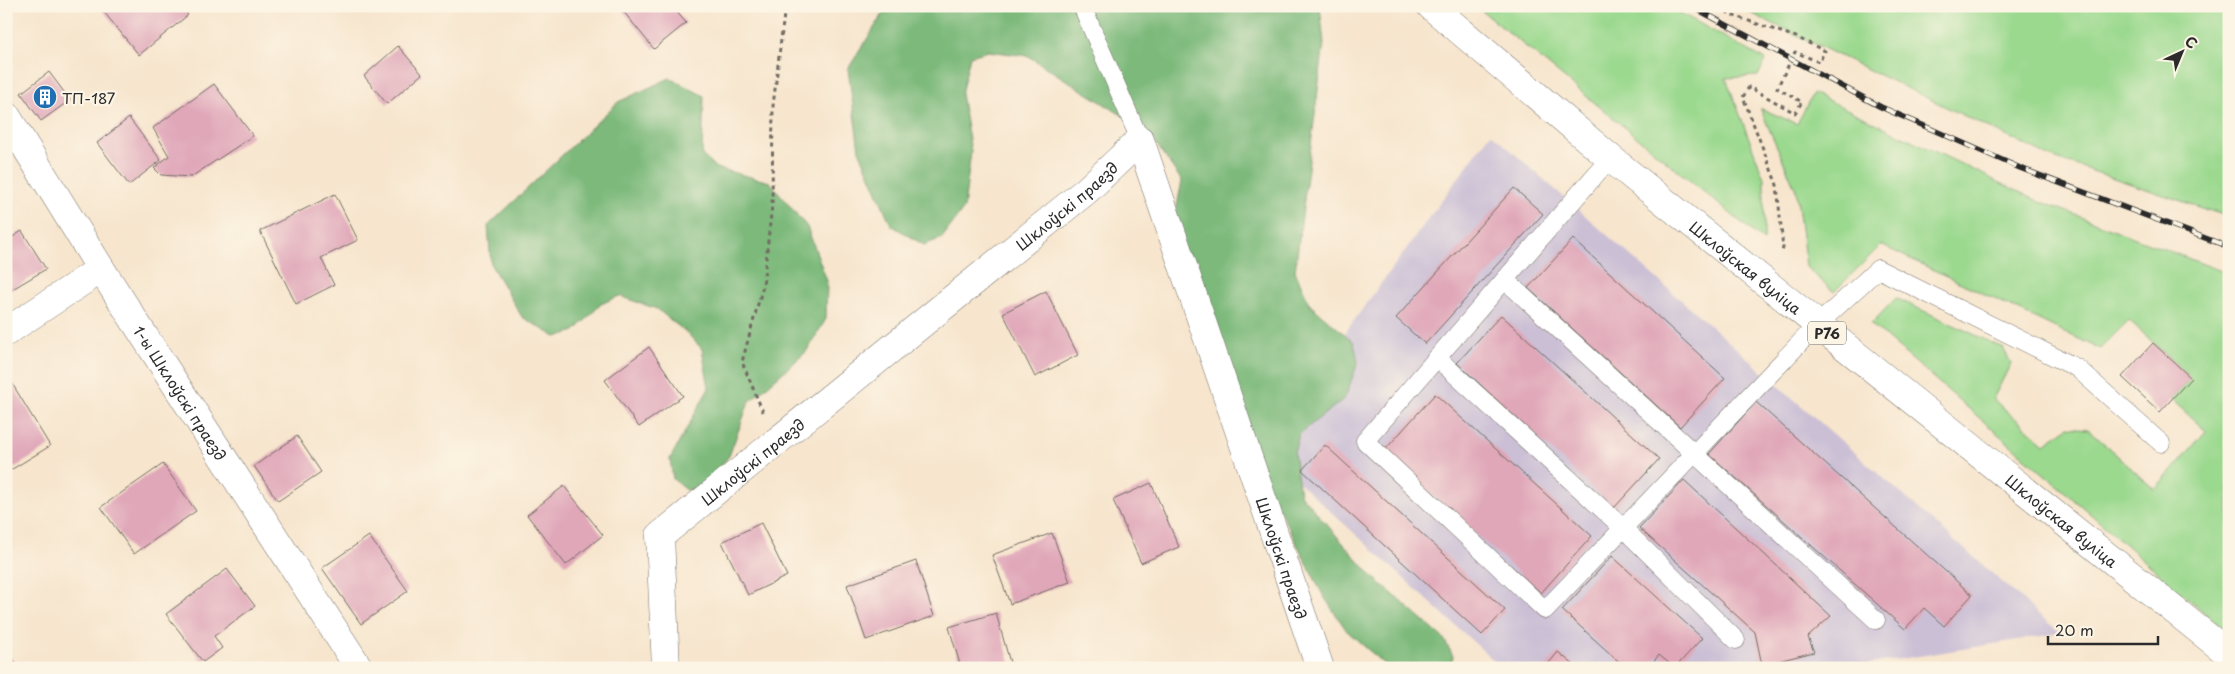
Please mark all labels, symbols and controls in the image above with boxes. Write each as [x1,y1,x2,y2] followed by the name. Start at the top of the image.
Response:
[2158,28,2208,78] north arrow
[2180,31,2202,53] text: С
[32,84,58,110] building icon: ТП-187
[62,86,116,109] place label: ТП-187
[1010,156,1123,255] street label: Шклоўскі праезд
[1685,215,1808,320] street label: Шклоўская вуліца
[129,320,233,465] street label: 1-ы Шклоўскі праезд
[1808,322,1846,344] road number: Р76
[696,412,809,510] street label: Шклоўскі праезд
[2001,468,2124,573] street label: Шклоўская вуліца
[1251,494,1314,622] street label: Шклоўскі праезд
[2048,614,2158,646] scale bar
[2055,618,2094,641] text: 20 m

